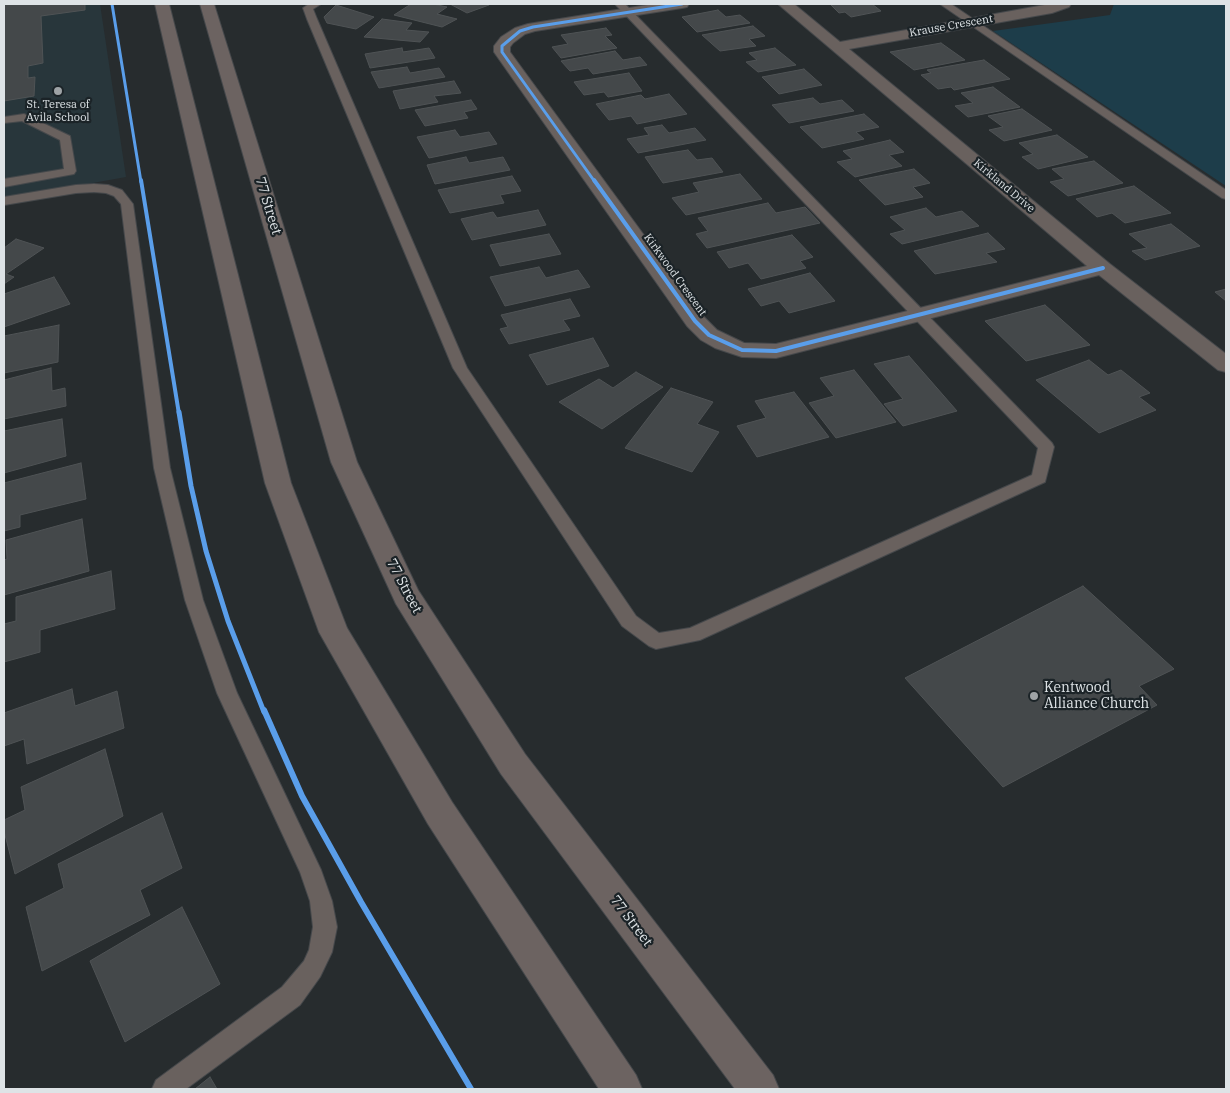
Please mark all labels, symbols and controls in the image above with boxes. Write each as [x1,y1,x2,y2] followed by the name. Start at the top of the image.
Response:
[908,12,994,40] street label: Krause Crescent
[52,85,64,97] marker: St. Teresa of Avila School
[26,98,90,124] place label: St. Teresa of Avila School
[971,157,1037,215] street label: Kirkland Drive
[251,175,285,237] street label: 77 Street
[641,231,709,319] street label: Kirkwood Crescent
[383,556,425,616] street label: 77 Street
[1044,680,1149,712] place label: Kentwood Alliance Church
[1028,690,1040,702] marker: Kentwood Alliance Church
[606,892,656,950] street label: 77 Street

